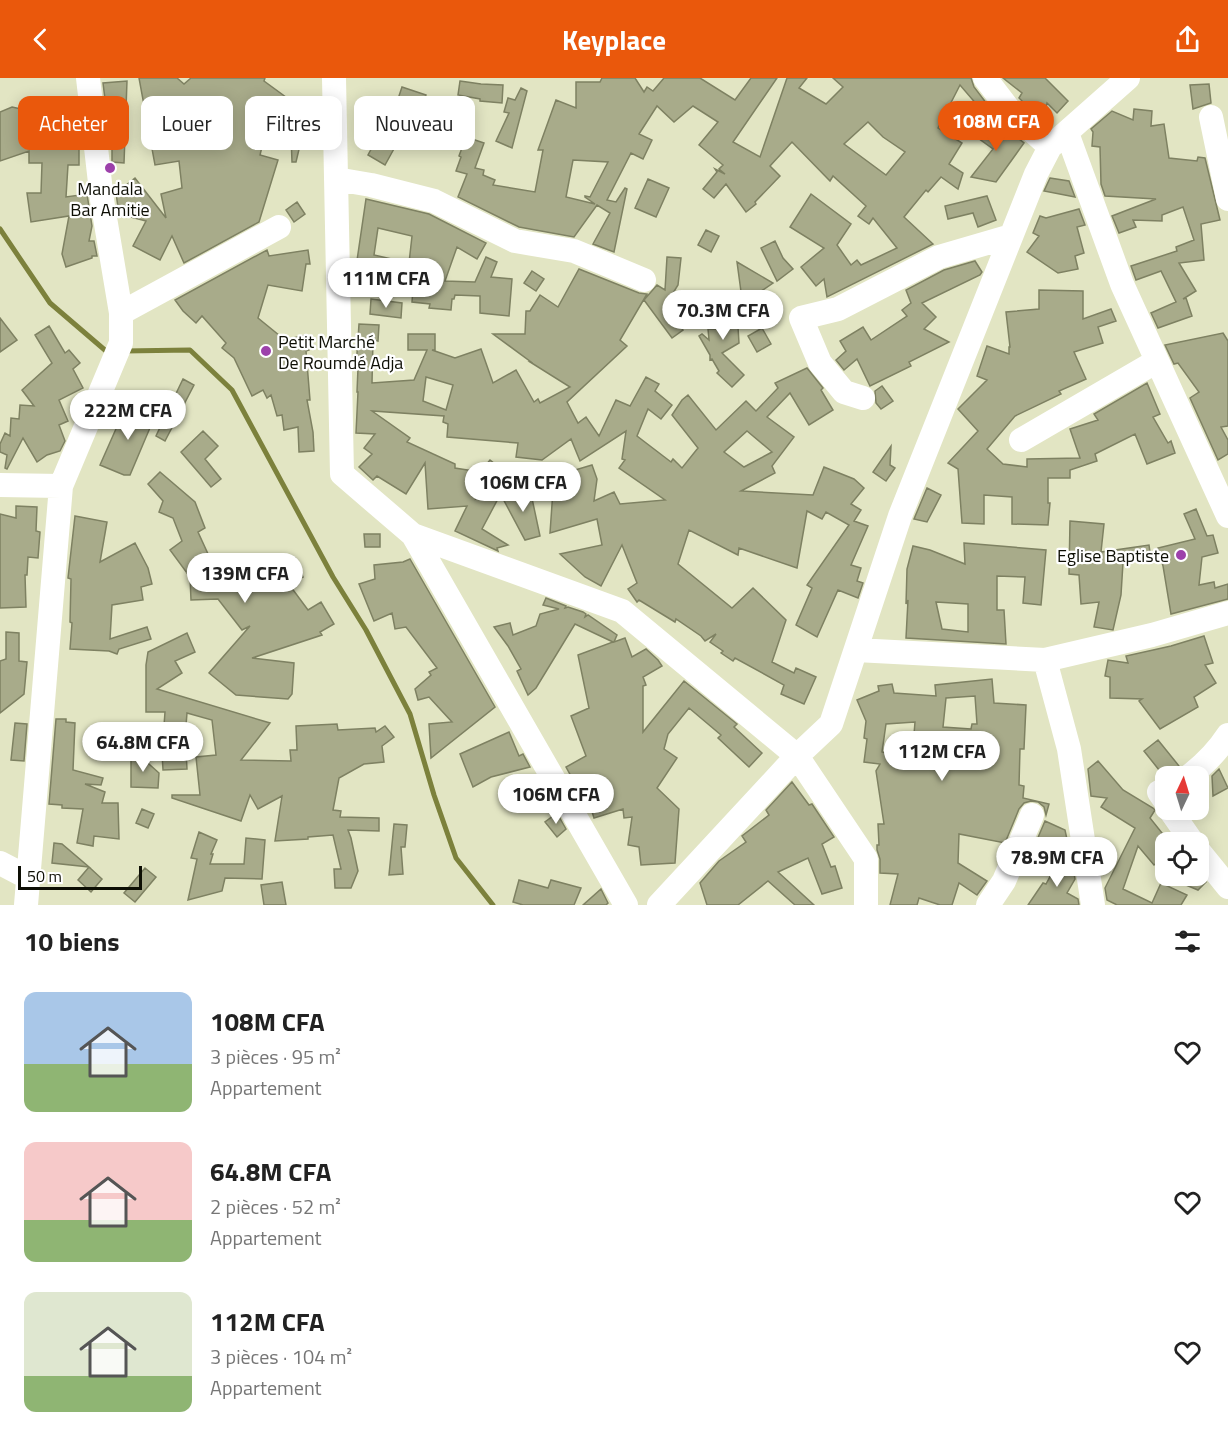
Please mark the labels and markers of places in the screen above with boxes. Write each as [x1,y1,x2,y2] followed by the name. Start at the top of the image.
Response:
[934,101,1058,152] pin: 108M CFA
[103,161,117,175] marker: Mandala Bar Amitie
[70,175,150,223] place label: Mandala Bar Amitie
[324,258,448,309] pin: 111M CFA
[654,290,792,341] pin: 70.3M CFA
[278,328,403,376] place label: Petit Marché De Roumdé Adja
[259,344,273,358] marker: Petit Marché De Roumdé Adja
[66,390,190,441] pin: 222M CFA
[461,462,585,513] pin: 106M CFA
[1057,542,1169,569] place label: Eglise Baptiste
[1174,548,1188,562] marker: Eglise Baptiste
[183,553,307,604] pin: 139M CFA
[74,722,212,773] pin: 64.8M CFA
[880,731,1004,782] pin: 112M CFA
[494,774,618,825] pin: 106M CFA
[988,837,1126,888] pin: 78.9M CFA

